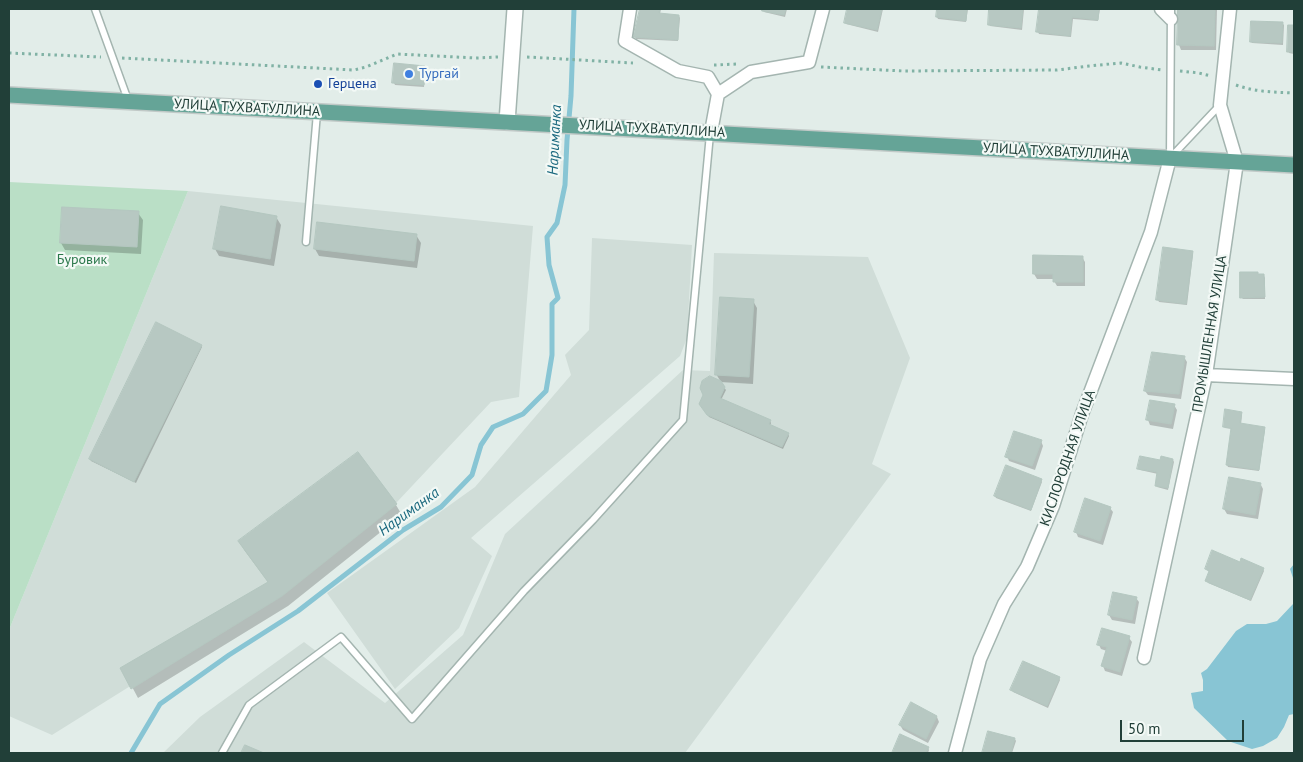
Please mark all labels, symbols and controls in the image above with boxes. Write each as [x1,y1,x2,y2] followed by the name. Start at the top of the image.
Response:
[419,66,459,82] place label: Тургай
[403,68,415,80] marker: Тургай
[328,76,377,92] place label: Герцена
[312,78,324,90] marker: Герцена
[174,96,320,120] street label: УЛИЦА ТУХВАТУЛЛИНА
[544,104,566,176] water label: Нариманка
[579,117,725,141] street label: УЛИЦА ТУХВАТУЛЛИНА
[983,140,1129,164] street label: УЛИЦА ТУХВАТУЛЛИНА
[57,252,107,268] park label: Буровик
[1189,254,1231,414] street label: ПРОМЫШЛЕННАЯ УЛИЦА
[1037,388,1099,528] street label: КИСЛОРОДНАЯ УЛИЦА
[375,484,443,540] water label: Нариманка
[1123,710,1247,742] scale bar
[1128,719,1161,738] text: 50 m

